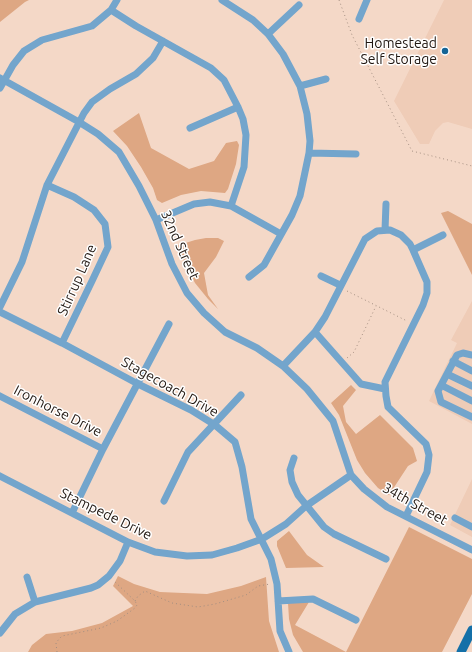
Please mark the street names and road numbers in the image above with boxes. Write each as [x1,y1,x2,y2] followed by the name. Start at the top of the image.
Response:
[157,208,203,282] street label: 32nd Street
[54,242,100,318] street label: Stirrup Lane
[119,353,221,421] street label: Stagecoach Drive
[11,382,105,440] street label: Ironhorse Drive
[380,479,450,529] street label: 34th Street
[57,484,155,544] street label: Stampede Drive

